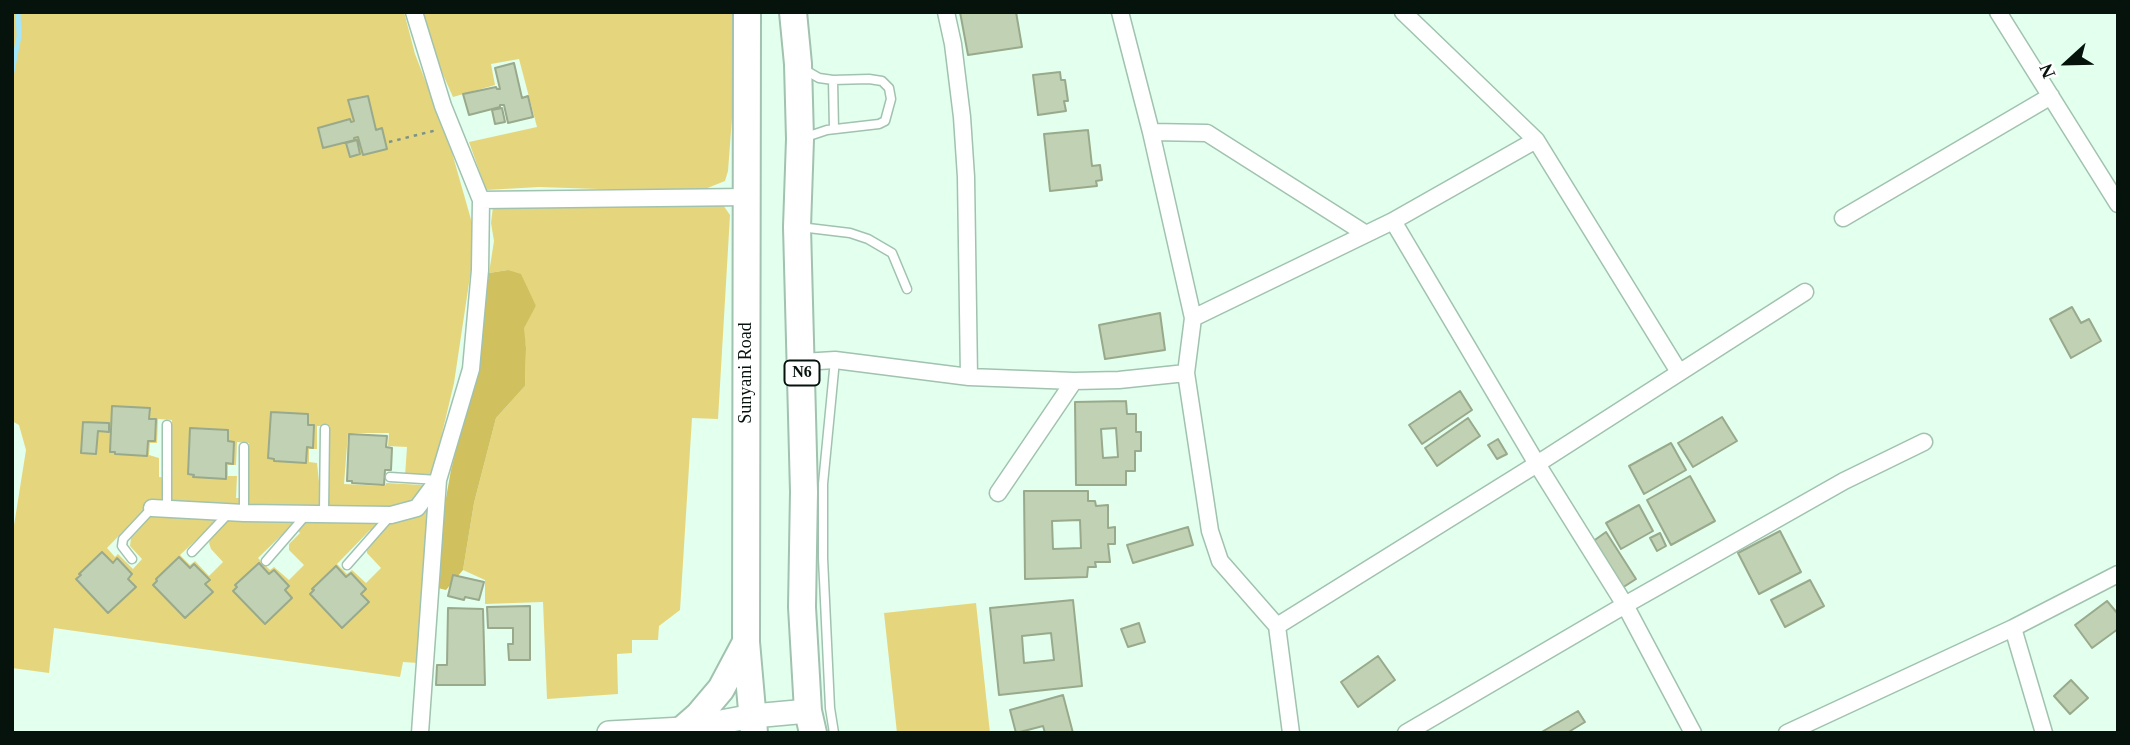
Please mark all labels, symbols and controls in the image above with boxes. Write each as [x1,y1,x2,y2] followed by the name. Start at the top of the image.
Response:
[2032,28,2102,98] north arrow
[2035,61,2059,81] text: N
[735,322,757,424] street label: Sunyani Road
[784,360,820,386] road number: N6

